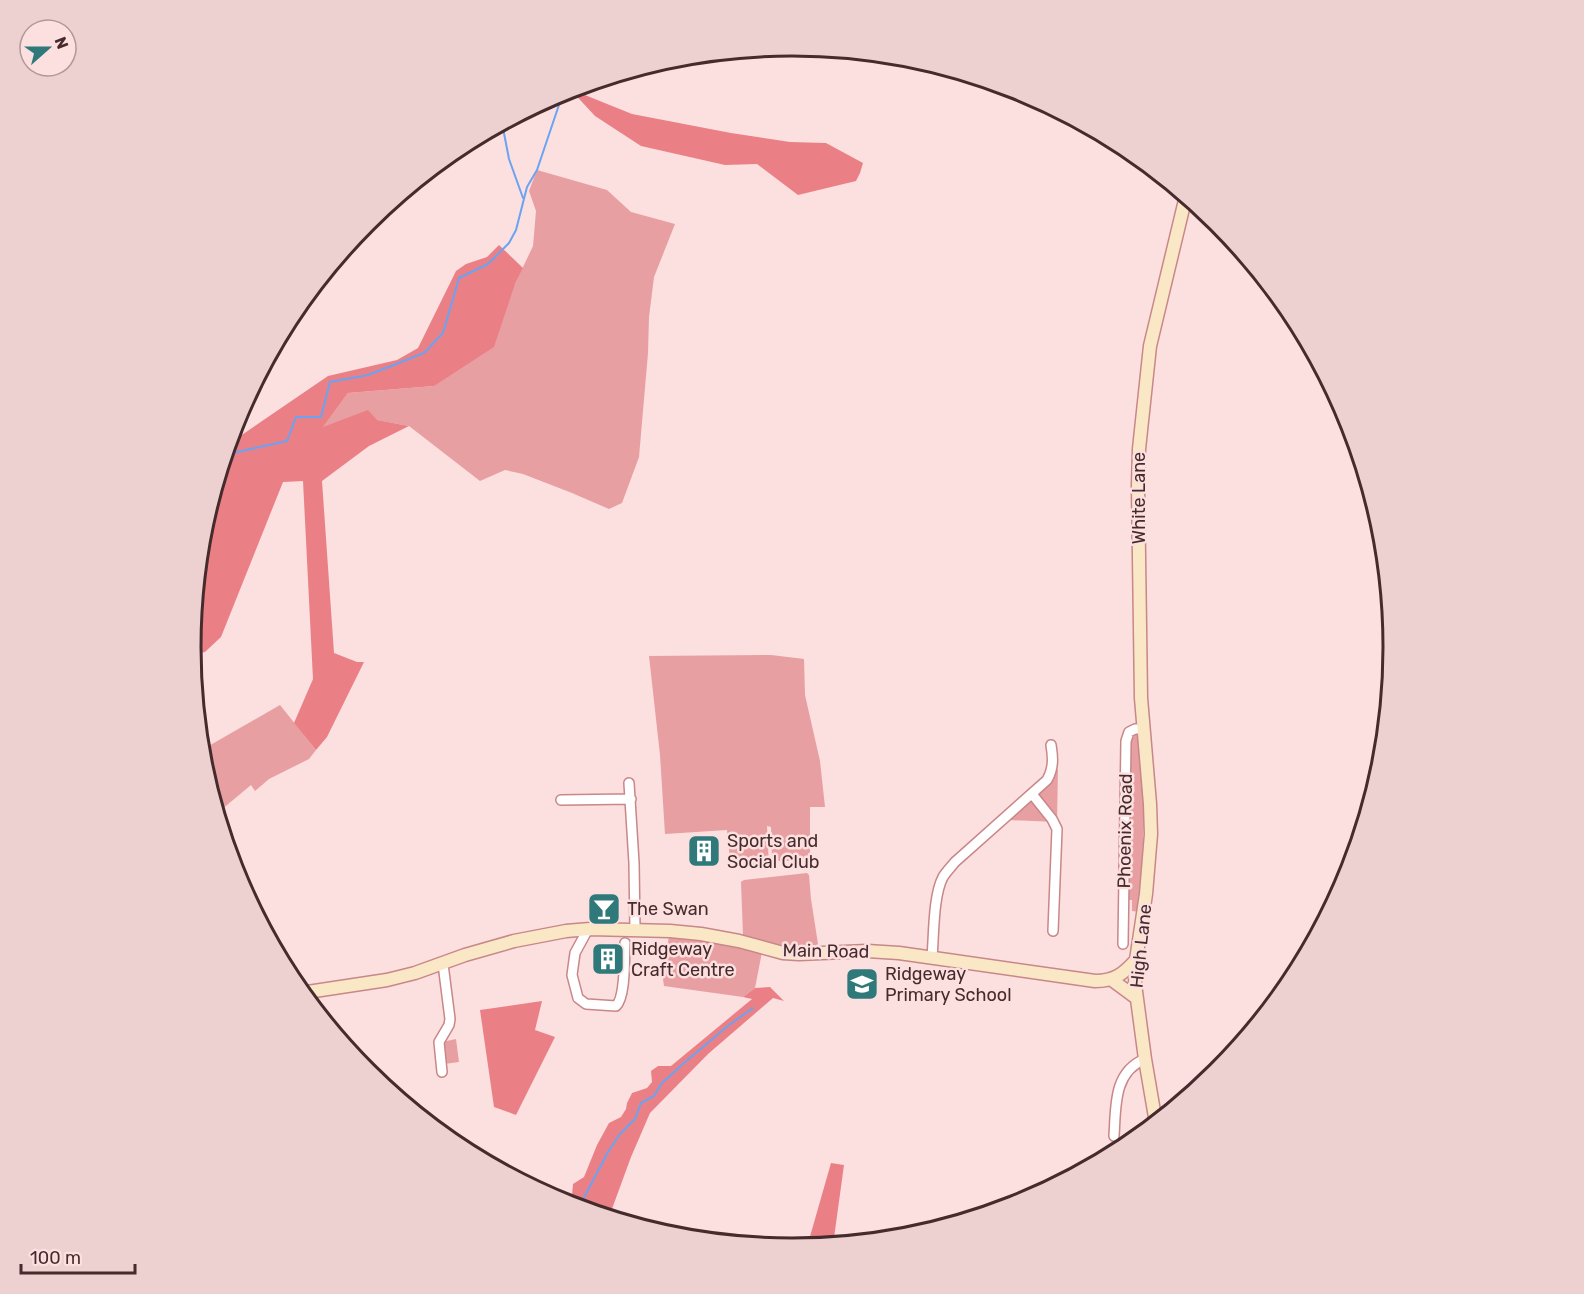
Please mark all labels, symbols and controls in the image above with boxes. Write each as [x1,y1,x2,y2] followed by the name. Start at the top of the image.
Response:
[18,18,78,78] north arrow
[51,34,72,52] text: N
[1128,452,1150,544] street label: White Lane
[1113,773,1137,889] street label: Phoenix Road
[727,830,819,873] place label: Sports and Social Club
[686,833,722,869] building icon: Sports and Social Club
[586,891,622,927] bar icon: The Swan
[627,898,709,920] place label: The Swan
[1126,903,1156,989] street label: High Lane
[631,938,735,981] place label: Ridgeway Craft Centre
[783,939,869,963] street label: Main Road
[590,941,626,977] building icon: Ridgeway Craft Centre
[885,963,1012,1006] place label: Ridgeway Primary School
[844,966,880,1002] school or university icon: Ridgeway Primary School
[21,1237,135,1275] scale bar
[30,1247,81,1269] text: 100 m

